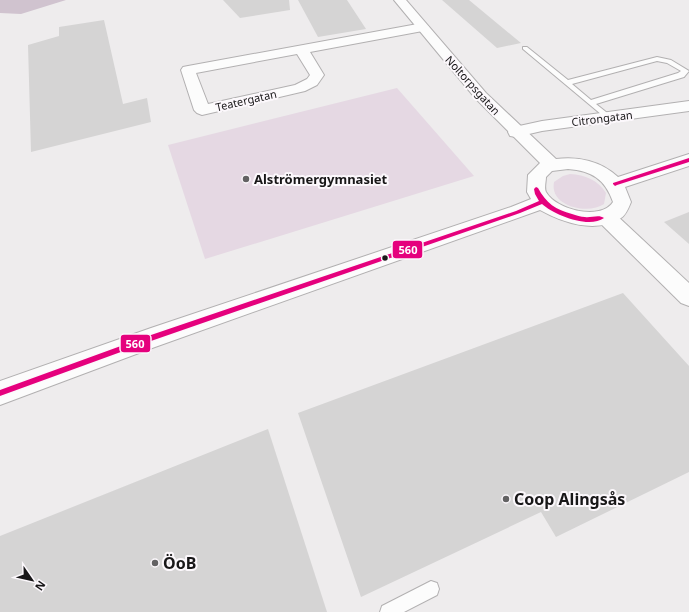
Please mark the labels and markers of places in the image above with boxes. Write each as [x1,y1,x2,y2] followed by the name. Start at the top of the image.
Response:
[254,170,388,188] place label: Alströmergymnasiet
[241,174,251,184] marker: Alströmergymnasiet
[380,253,390,263] unlabelled marker
[514,488,625,510] place label: Coop Alingsås
[501,494,511,504] marker: Coop Alingsås
[163,552,196,574] place label: ÖoB
[150,558,160,568] marker: ÖoB

